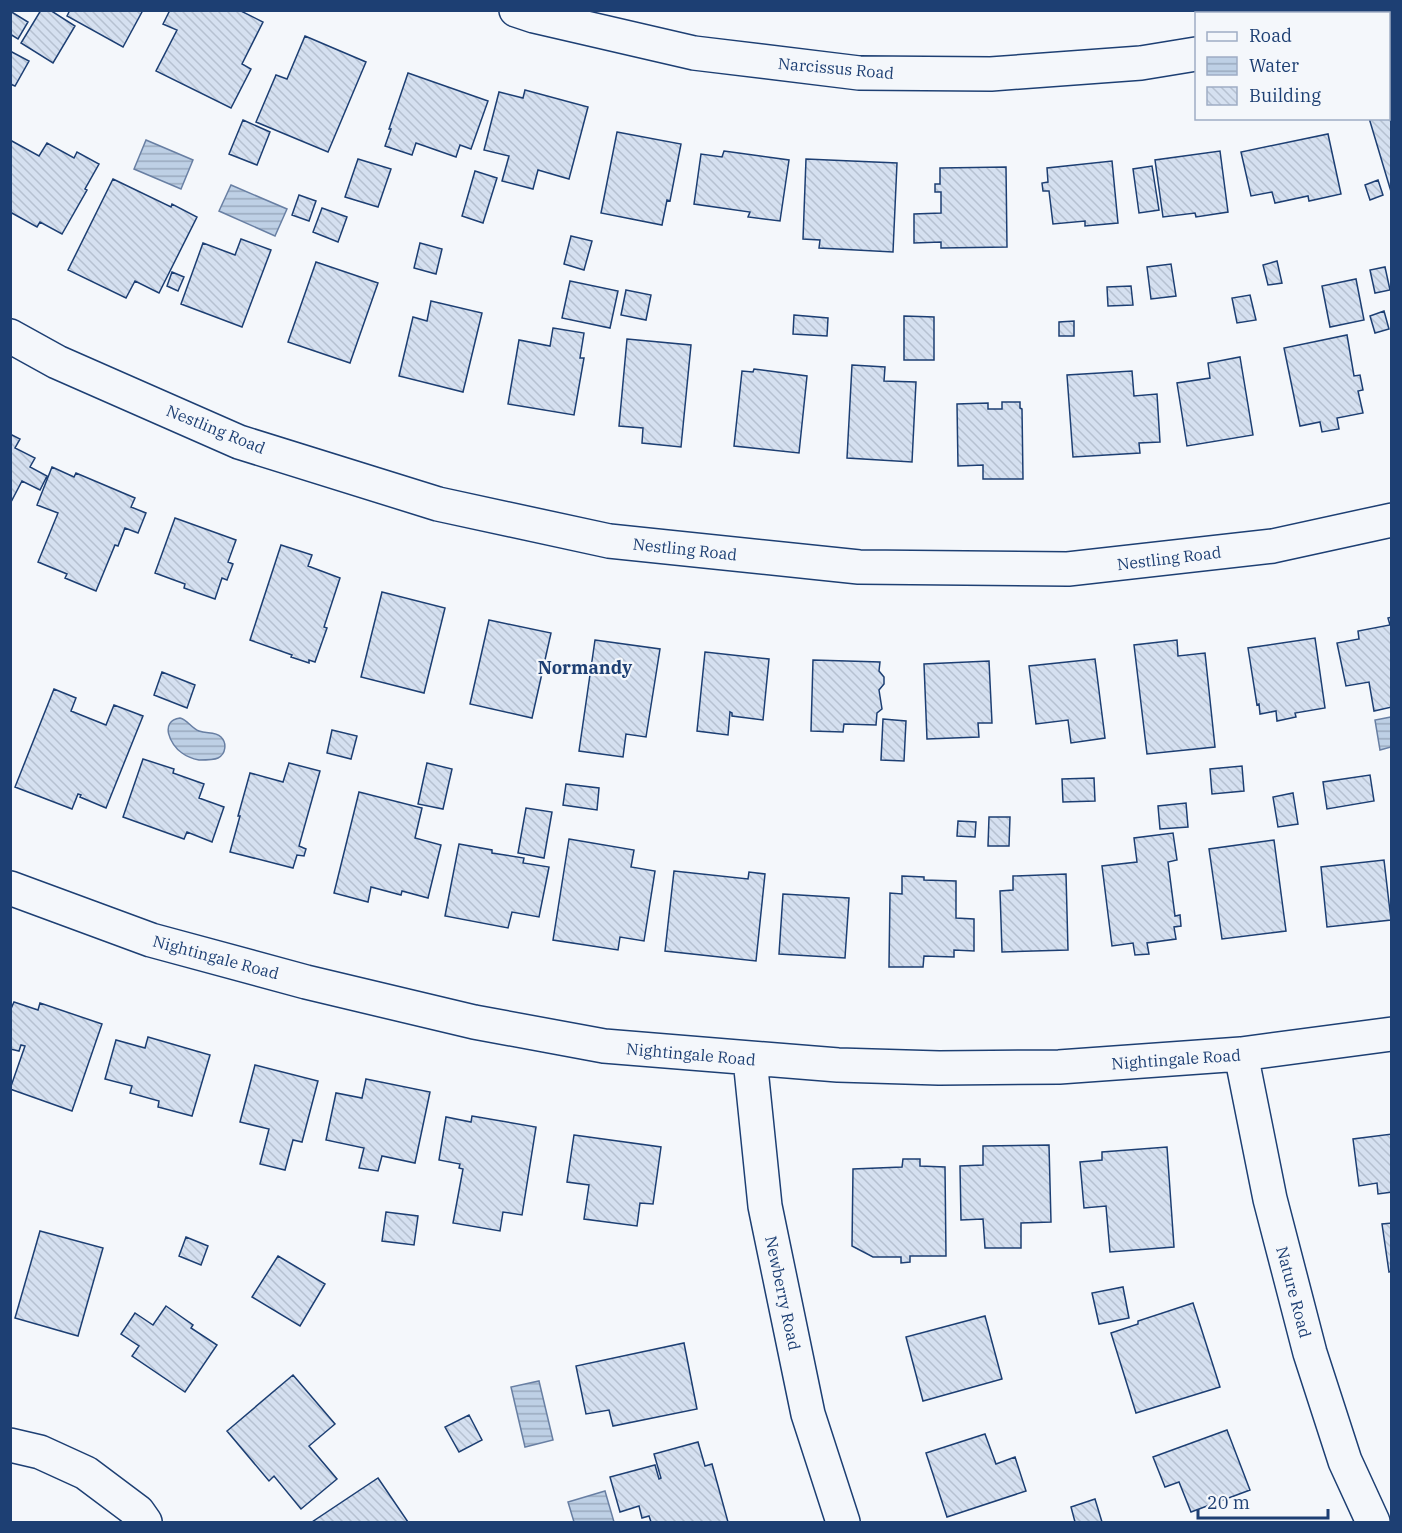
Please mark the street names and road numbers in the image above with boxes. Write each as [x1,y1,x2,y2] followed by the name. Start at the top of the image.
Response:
[777,53,895,83] street label: Narcissus Road
[164,400,269,458] street label: Nestling Road
[632,534,738,564] street label: Nestling Road
[1116,542,1223,574] street label: Nestling Road
[151,931,282,984] street label: Nightingale Road
[626,1038,757,1070] street label: Nightingale Road
[1111,1044,1242,1074] street label: Nightingale Road
[761,1234,805,1352] street label: Newberry Road
[1272,1244,1316,1340] street label: Nature Road

